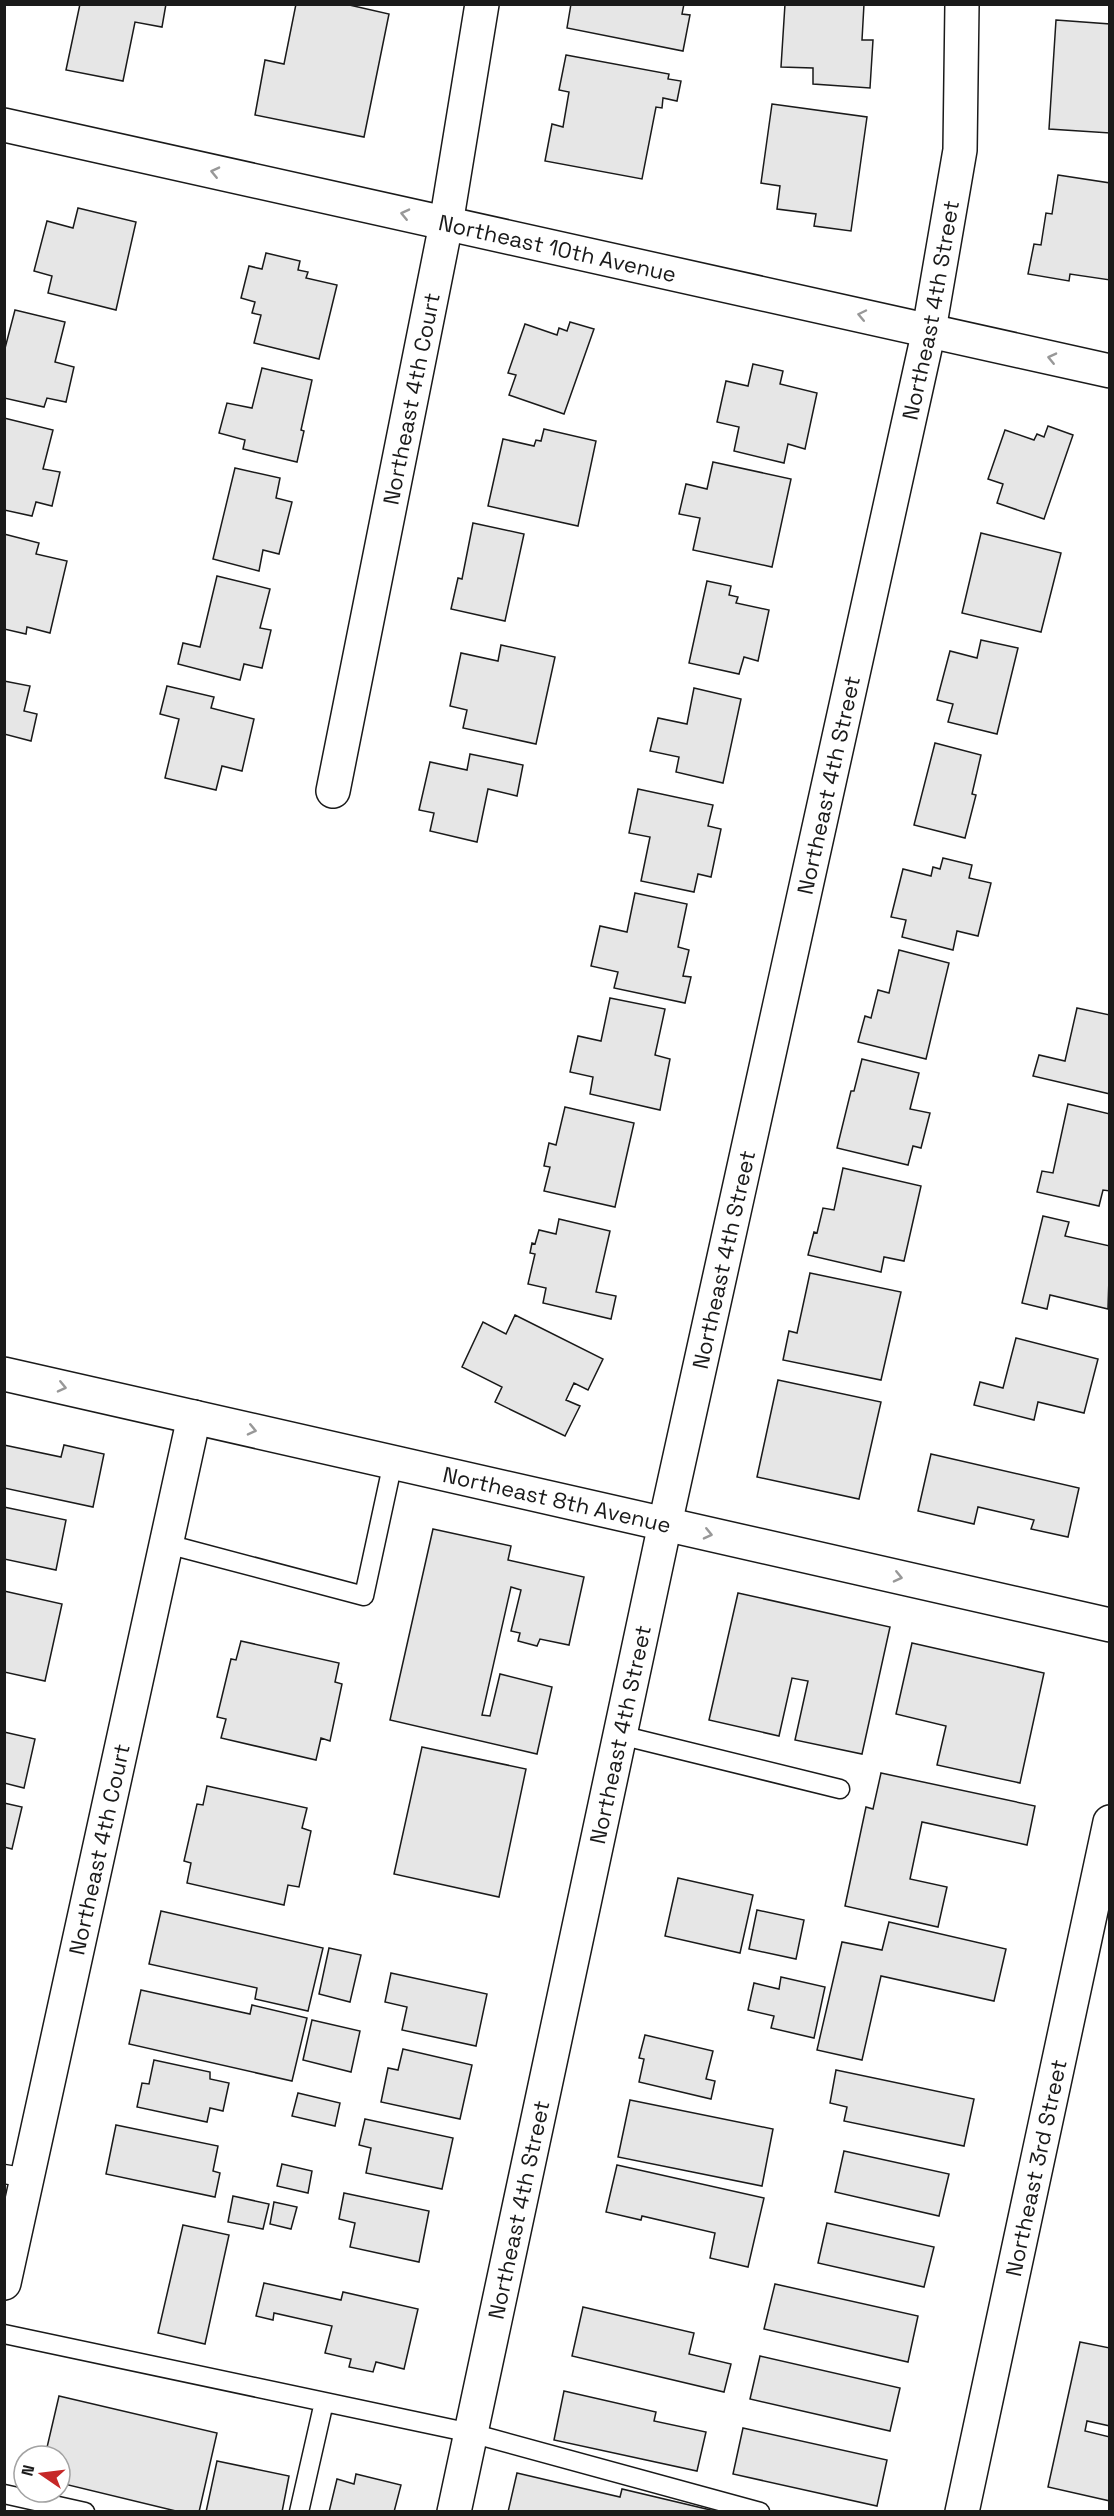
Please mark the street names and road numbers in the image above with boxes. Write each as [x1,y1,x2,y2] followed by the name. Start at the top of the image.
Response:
[896,198,965,423] street label: Northeast 4th Street
[436,208,679,288] street label: Northeast 10th Avenue
[376,290,446,507] street label: Northeast 4th Court
[791,673,866,897] street label: Northeast 4th Street
[686,1148,761,1372] street label: Northeast 4th Street
[440,1460,674,1539] street label: Northeast 8th Avenue
[583,1622,657,1847] street label: Northeast 4th Street
[62,1741,136,1958] street label: Northeast 4th Court
[999,2057,1073,2279] street label: Northeast 3rd Street
[482,2098,556,2322] street label: Northeast 4th Street

